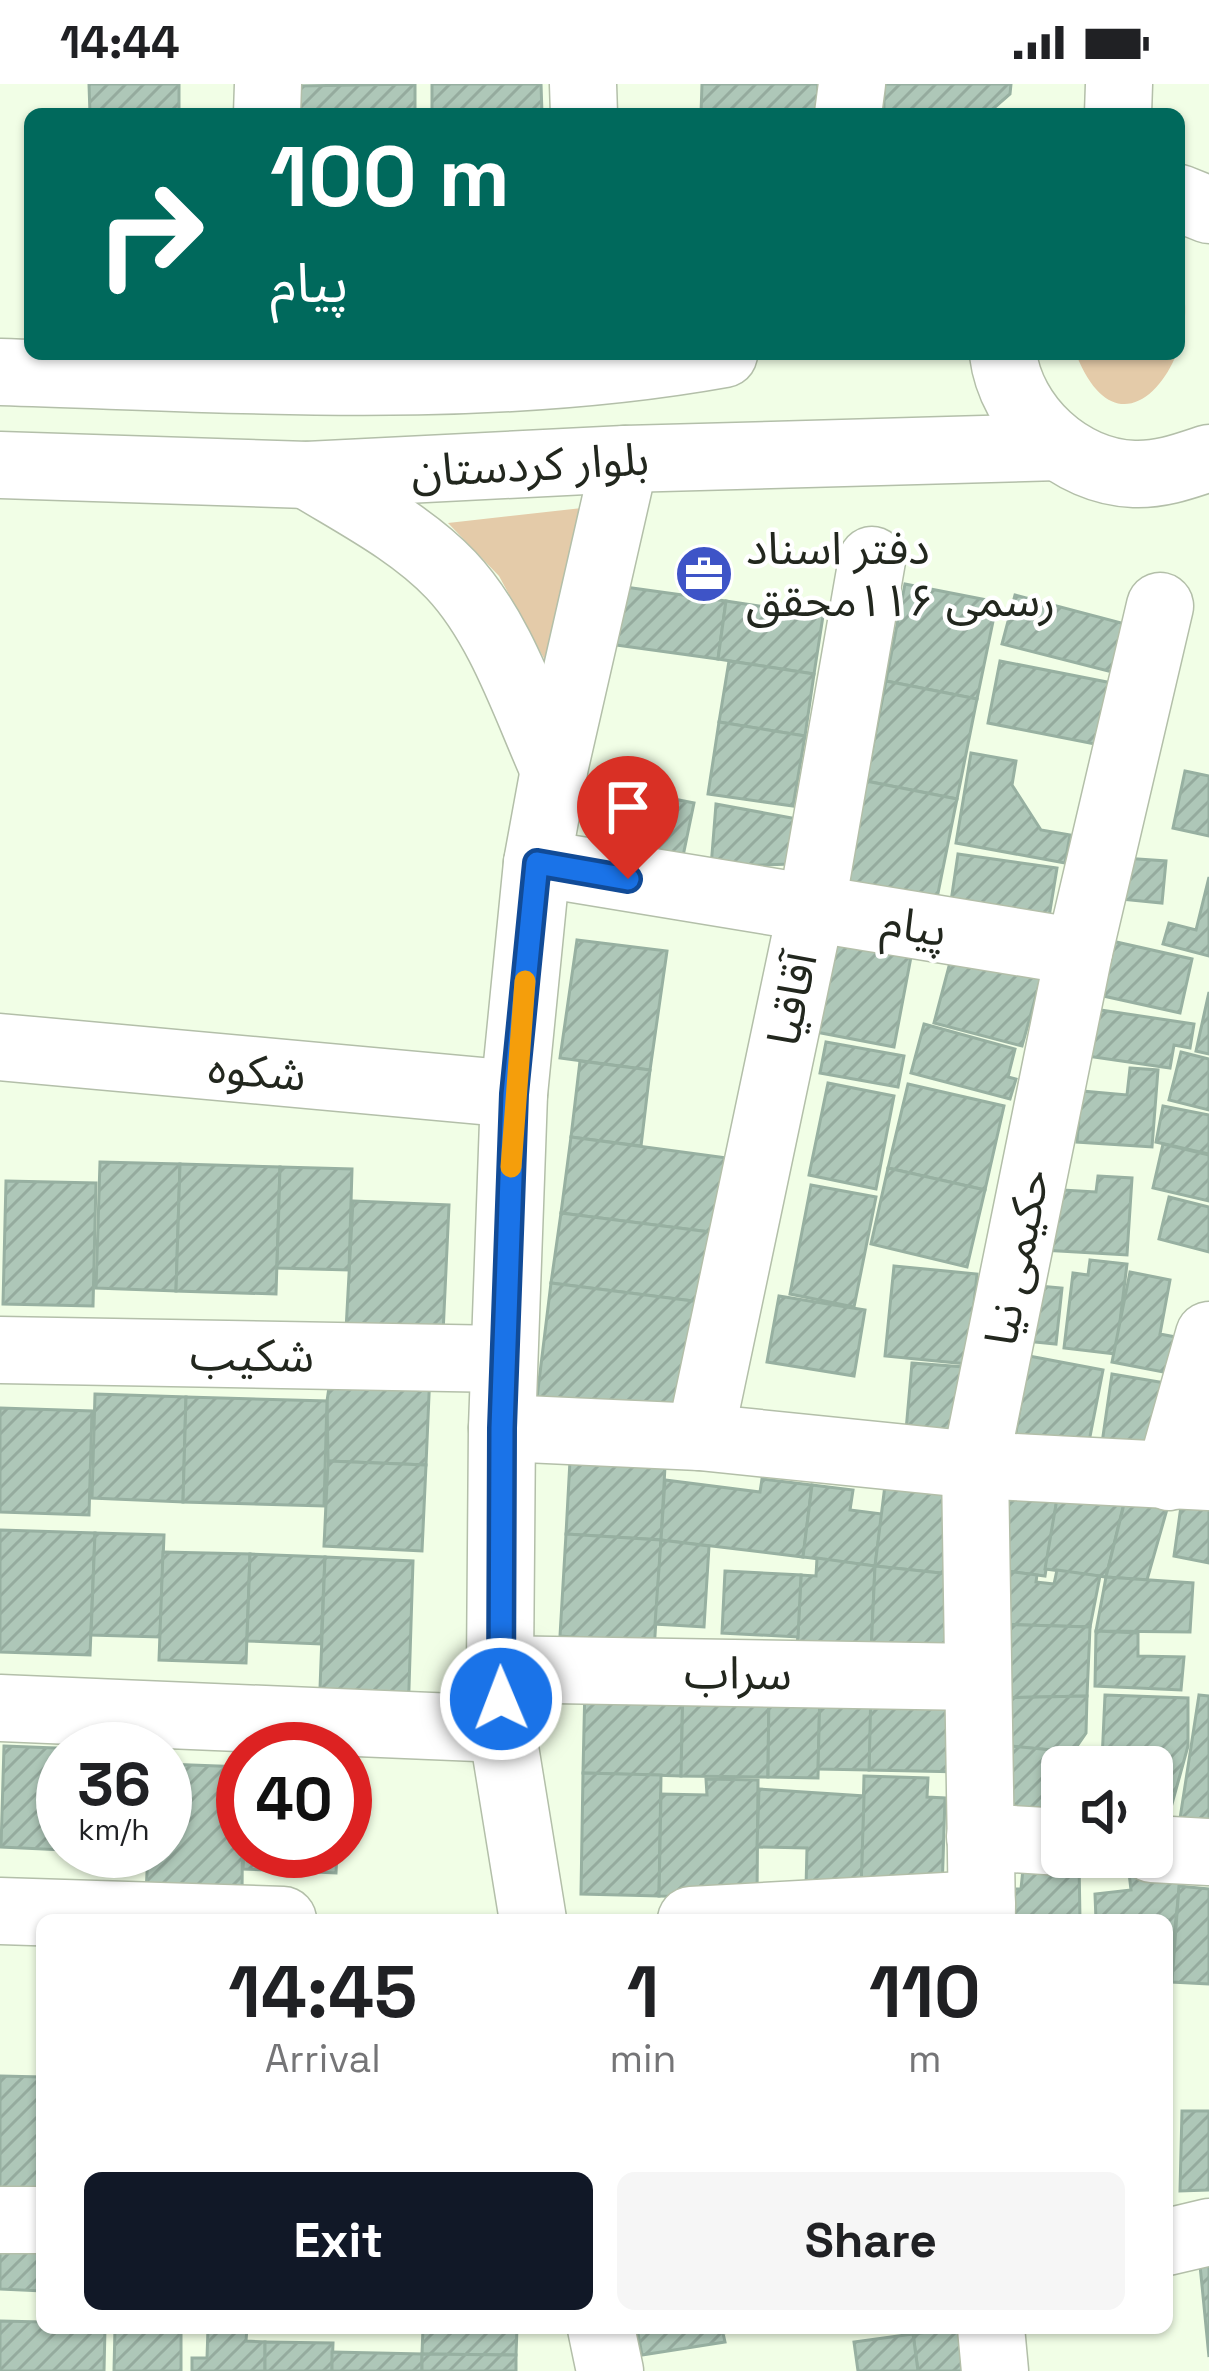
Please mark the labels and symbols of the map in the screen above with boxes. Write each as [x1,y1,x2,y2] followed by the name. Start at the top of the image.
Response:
[410,430,650,500] street label: بلوار کردستان
[746,520,1055,629] place label: دفتر اسناد رسمی ۱۱۶محقق
[673,543,735,605] office icon: دفتر اسناد رسمی ۱۱۶محقق
[577,756,679,879] pin
[877,893,951,964] street label: پیام
[754,945,830,1051] street label: آقاقیا
[206,1038,308,1104] street label: شکوه
[972,1164,1062,1350] street label: حکیمی نیا
[189,1325,315,1385] street label: شکیب
[438,1636,564,1762] position arrow
[684,1644,792,1702] street label: سراب
[216,1722,372,1878] speed limit sign: 40

